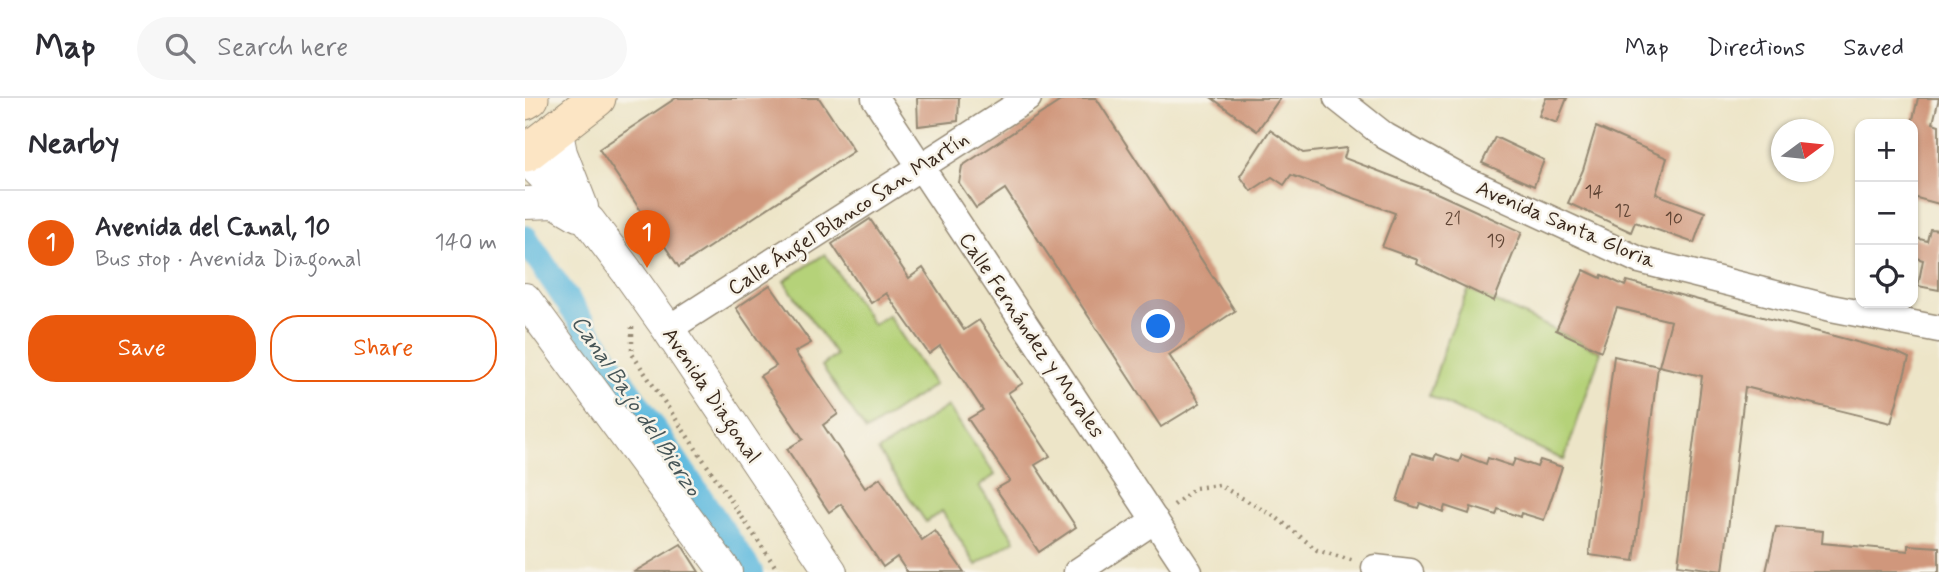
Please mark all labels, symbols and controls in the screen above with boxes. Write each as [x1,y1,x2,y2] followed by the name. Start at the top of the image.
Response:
[137,17,627,80] search box
[35,26,95,70] text: Map
[161,29,199,67] icon: search
[217,31,348,65] text: Search here
[1625,33,1669,64] text: Map
[1707,33,1805,64] text: Directions
[1843,33,1904,64] text: Saved
[1771,119,1834,182] north arrow
[1855,119,1918,308] map controls
[1855,119,1918,182] button: +
[28,124,119,163] text: Nearby
[723,125,975,304] street label: Calle Ángel Blanco San Martín
[1472,174,1660,276] street label: Avenida Santa Gloria
[1585,180,1604,204] house number: 14
[1855,182,1918,245] button: −
[1614,199,1632,223] house number: 12
[1445,207,1461,231] house number: 21
[1665,207,1683,231] house number: 10
[624,210,670,268] pin: 1
[95,211,330,245] text: Avenida del Canal, 10
[952,227,1111,444] street label: Calle Fernández y Morales
[46,228,56,258] text: 1
[434,228,497,258] text: 140 m
[1487,229,1505,253] house number: 19
[95,245,362,275] text: Bus stop · Avenida Diagonal
[1855,245,1918,308] button: locate
[1141,309,1175,343] your location
[564,310,707,503] water label: Canal Bajo del Bierzo
[28,315,256,382] button: Save
[270,315,497,382] button: Share
[654,322,767,470] street label: Avenida Diagonal

